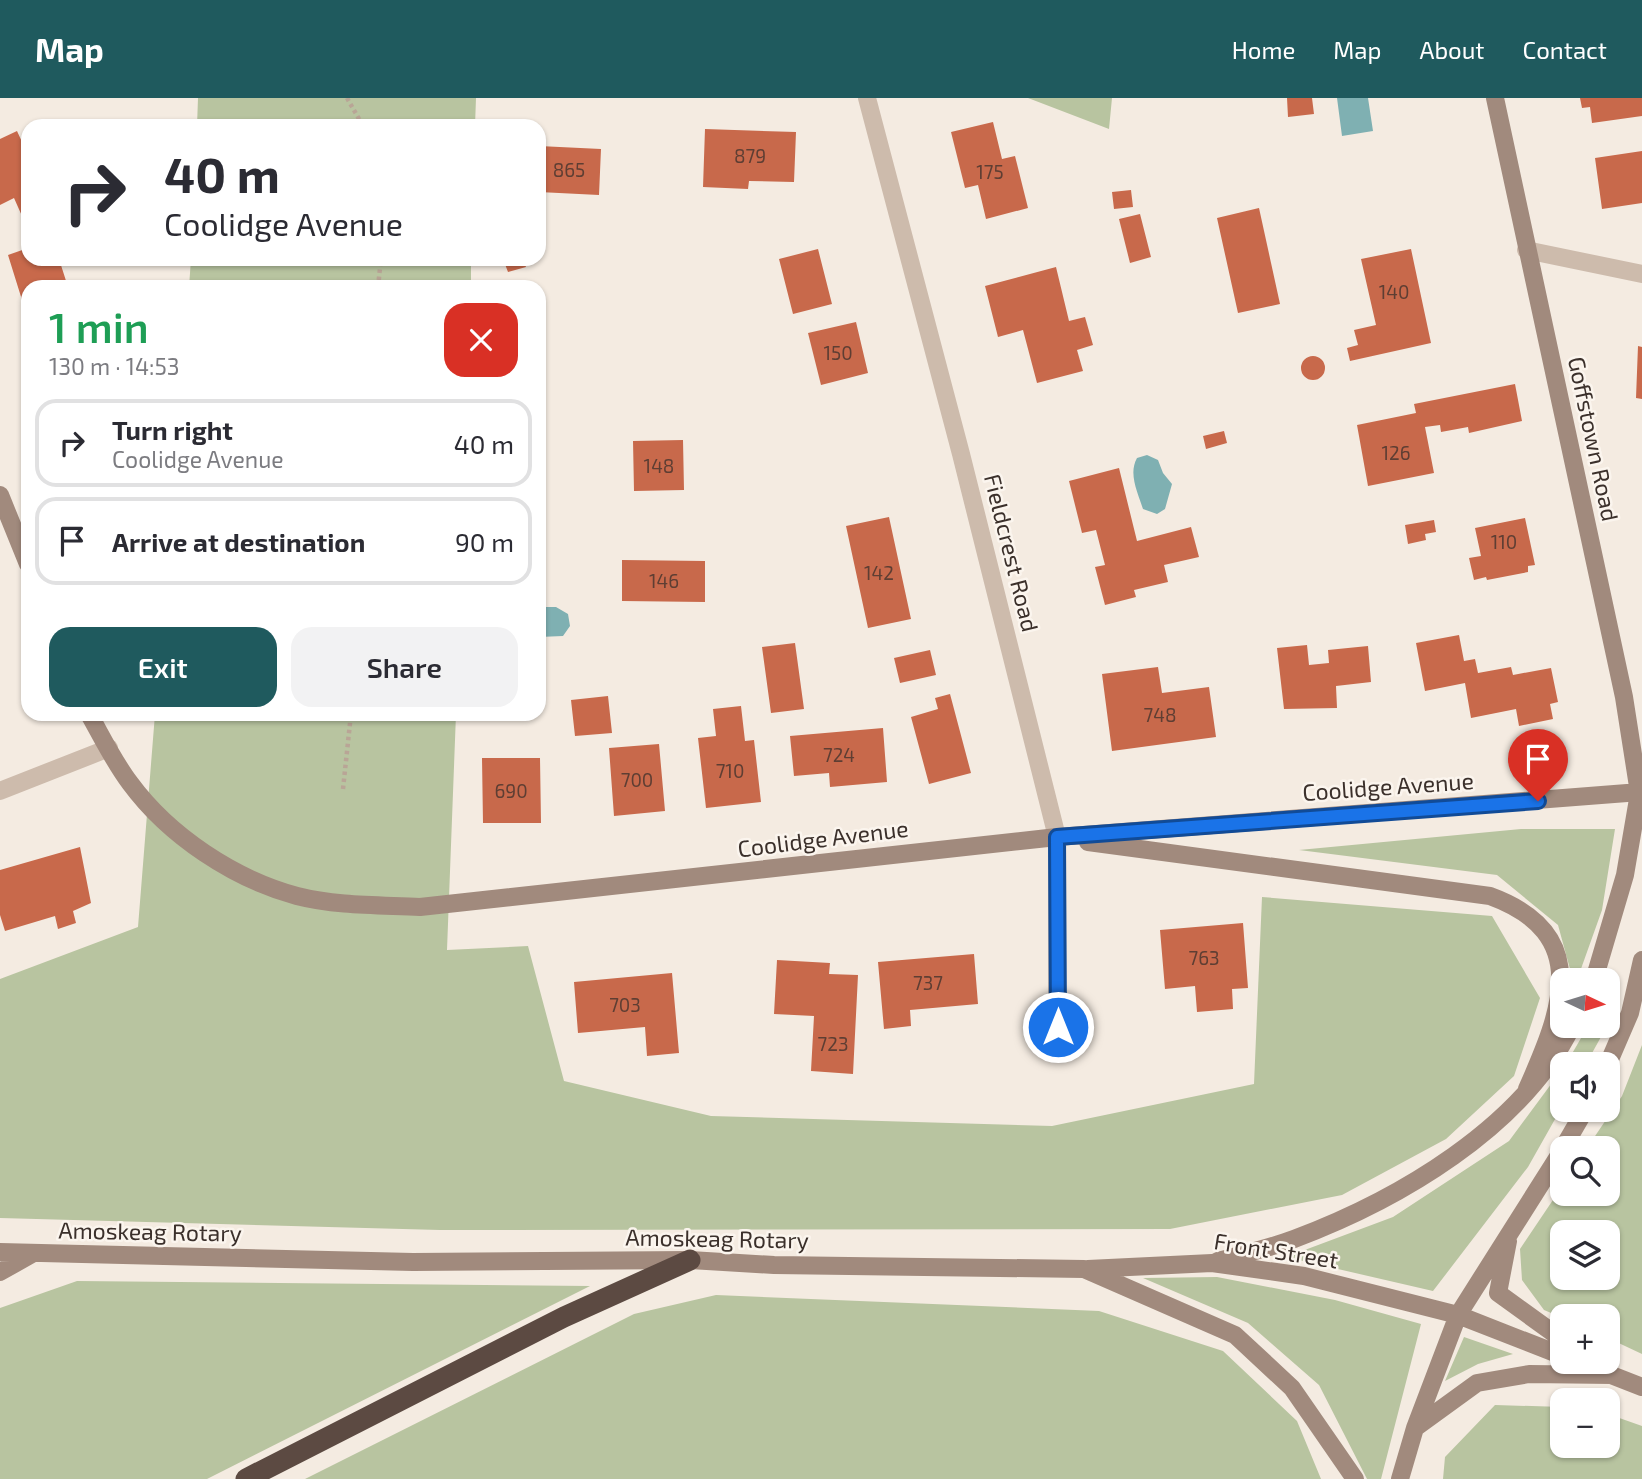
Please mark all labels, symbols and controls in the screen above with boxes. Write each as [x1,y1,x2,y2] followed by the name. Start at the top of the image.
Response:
[35,29,104,69] text: Map
[1232,35,1295,64] text: Home
[1333,35,1381,64] text: Map
[1419,35,1485,64] text: About
[1523,35,1607,64] text: Contact
[164,144,280,203] text: 40 m
[734,144,766,167] house number: 879
[49,147,140,238] icon: right
[553,158,585,181] house number: 865
[976,160,1004,183] house number: 175
[164,204,403,242] text: Coolidge Avenue
[1379,280,1409,303] house number: 140
[49,301,149,351] text: 1 min
[444,303,518,377] button: close
[823,341,853,364] house number: 150
[49,352,180,380] text: 130 m · 14:53
[1563,354,1625,524] street label: Goffstown Road
[112,414,233,445] text: Turn right
[53,424,91,462] icon: right
[454,428,514,459] text: 40 m
[1381,441,1411,464] house number: 126
[112,445,284,473] text: Coolidge Avenue
[644,454,674,477] house number: 148
[979,471,1045,635] street label: Fieldcrest Road
[53,522,91,560] icon: arrive
[112,526,365,557] text: Arrive at destination
[455,526,514,557] text: 90 m
[1491,530,1517,553] house number: 110
[864,561,894,584] house number: 142
[649,569,679,592] house number: 146
[49,627,277,707] button: Exit
[291,627,518,707] button: Share
[1144,703,1176,726] house number: 748
[1508,729,1568,801] pin
[1519,740,1557,778] icon: arrive
[823,743,855,766] house number: 724
[716,759,744,782] house number: 710
[1301,766,1475,806] street label: Coolidge Avenue
[621,768,653,791] house number: 700
[494,779,528,802] house number: 690
[736,814,910,862] street label: Coolidge Avenue
[1188,946,1220,969] house number: 763
[1550,968,1620,1038] north arrow
[1550,968,1620,1458] map controls
[913,971,943,994] house number: 737
[1021,990,1095,1064] position arrow
[609,993,641,1016] house number: 703
[818,1032,848,1055] house number: 723
[1550,1052,1620,1122] button: sound
[1550,1136,1620,1206] button: search
[58,1215,242,1247] street label: Amoskeag Rotary
[1550,1220,1620,1290] button: layers
[625,1222,809,1254] street label: Amoskeag Rotary
[1212,1226,1340,1274] street label: Front Street
[1550,1304,1620,1374] button: +
[1550,1388,1620,1458] button: −

